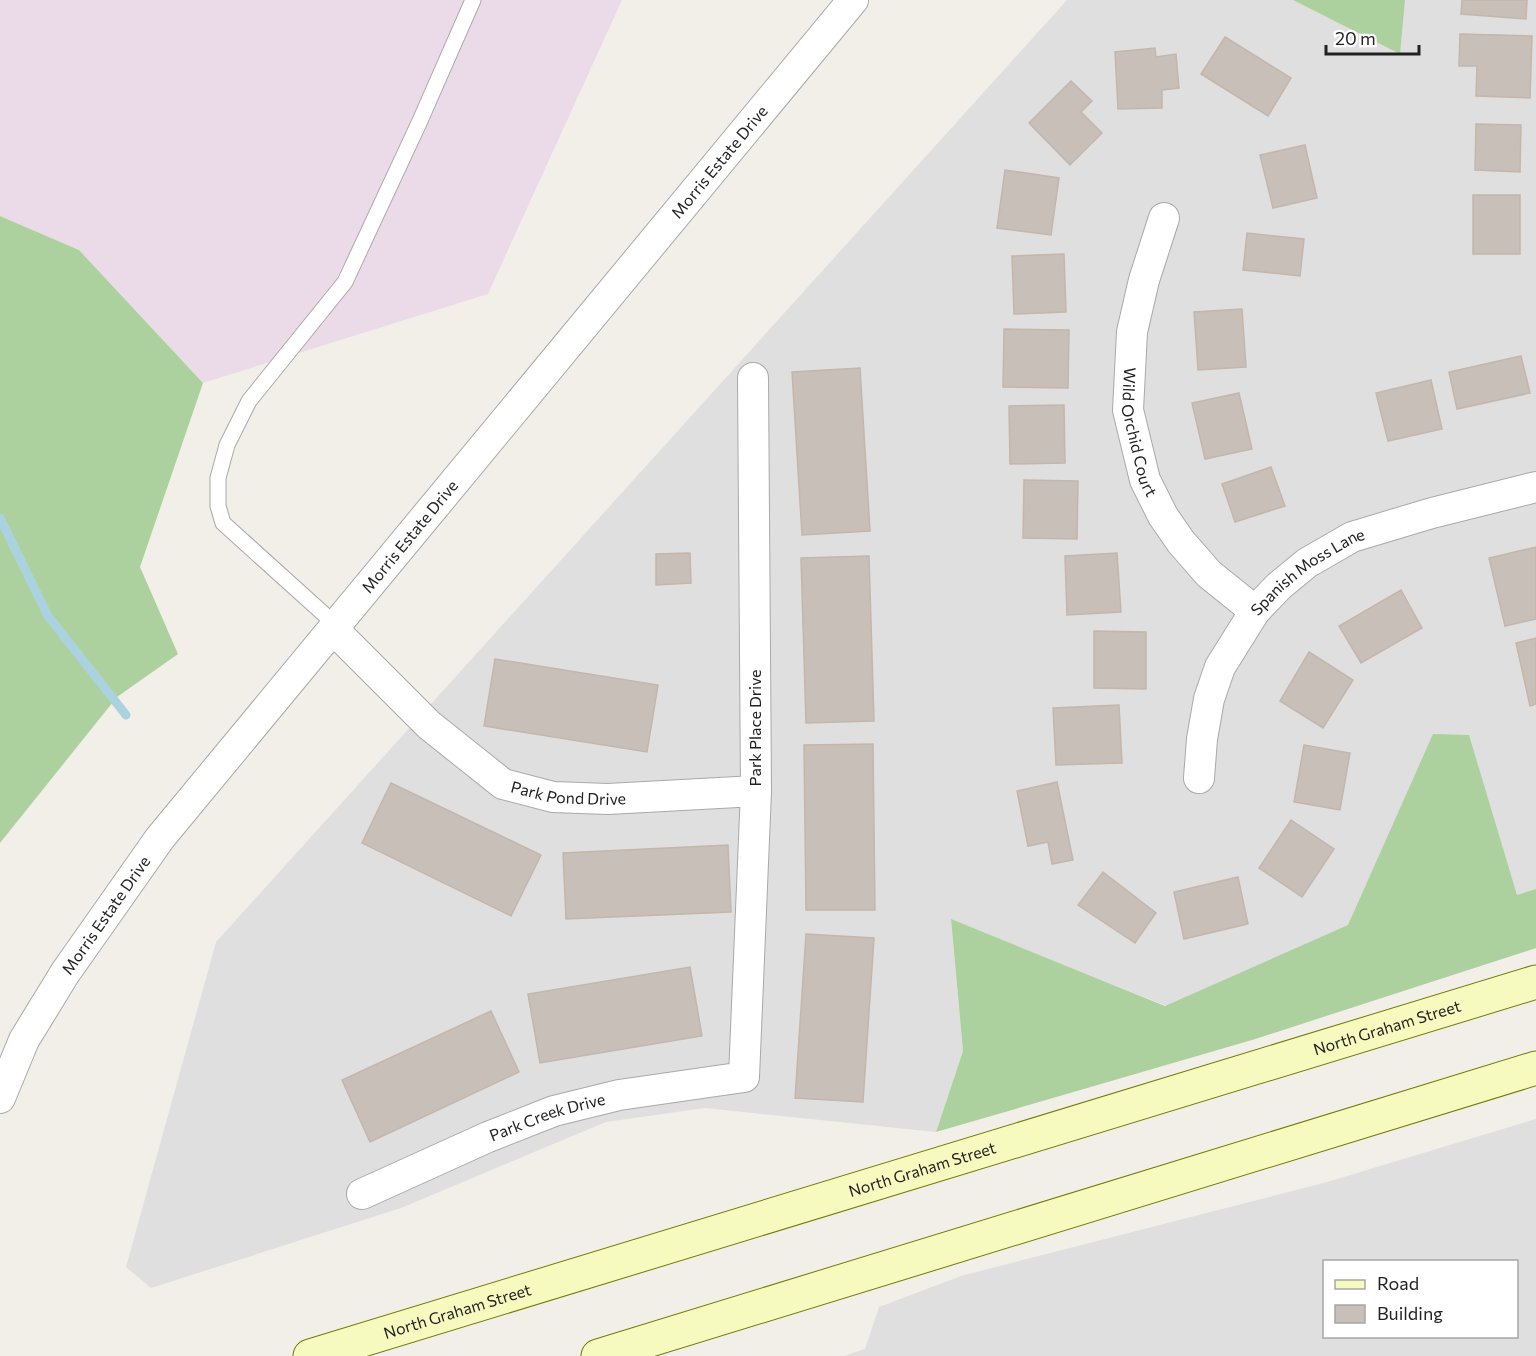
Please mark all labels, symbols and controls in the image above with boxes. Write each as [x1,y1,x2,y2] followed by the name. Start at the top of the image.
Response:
[1326,18,1419,56] scale bar
[1335,27,1376,49] text: 20 m
[667,101,771,222] street label: Morris Estate Drive
[1118,367,1162,500] street label: Wild Orchid Court
[357,476,461,596] street label: Morris Estate Drive
[1246,524,1366,619] street label: Spanish Moss Lane
[745,669,764,787] street label: Park Place Drive
[509,776,626,808] street label: Park Pond Drive
[57,852,153,978] street label: Morris Estate Drive
[1311,995,1463,1058] street label: North Graham Street
[486,1089,607,1145] street label: Park Creek Drive
[846,1137,998,1200] street label: North Graham Street
[1323,1260,1518,1338] legend
[1377,1272,1419,1294] text: Road
[381,1279,534,1342] street label: North Graham Street
[1377,1302,1443,1324] text: Building

